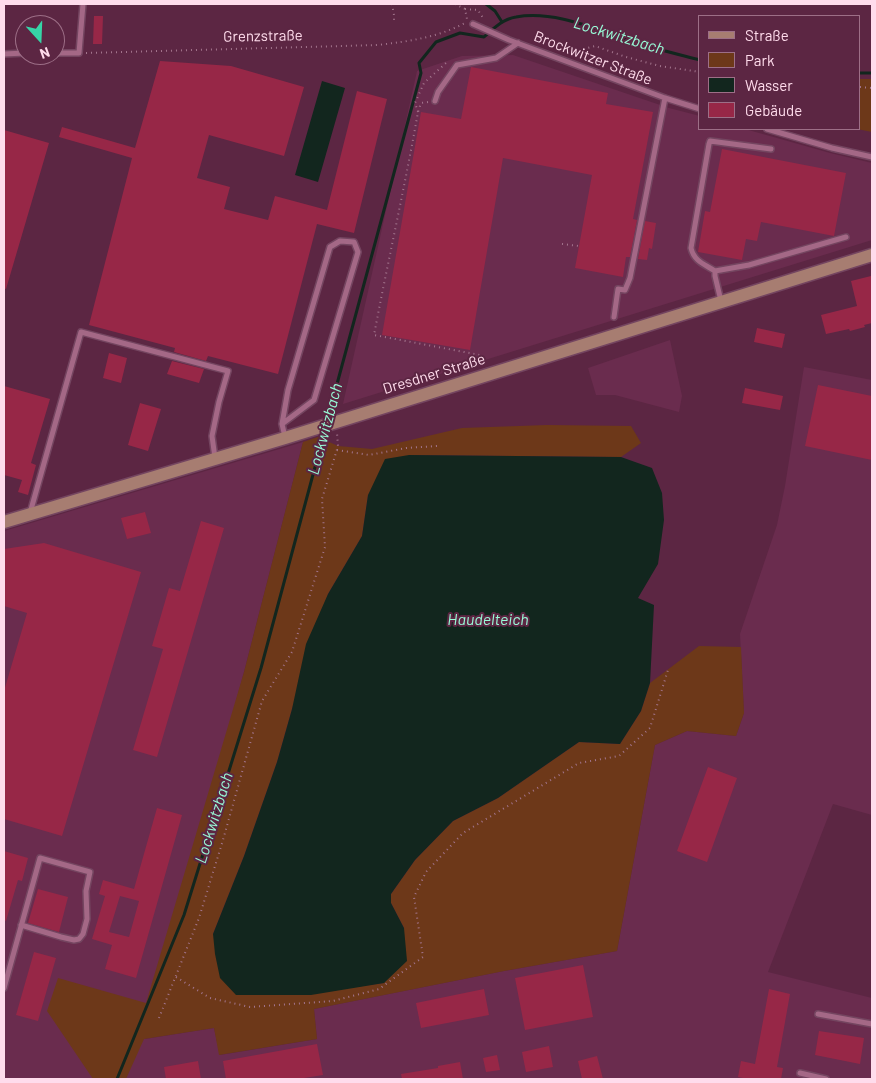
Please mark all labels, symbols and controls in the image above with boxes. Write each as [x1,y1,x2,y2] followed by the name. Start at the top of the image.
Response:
[571,13,667,59] water label: Lockwitzbach
[15,15,65,65] north arrow
[698,15,861,130] legend
[223,26,303,46] street label: Grenzstraße
[745,26,789,44] text: Straße
[531,27,655,89] street label: Brockwitzer Straße
[38,44,52,63] text: N
[745,51,774,69] text: Park
[745,76,793,94] text: Wasser
[745,101,802,119] text: Gebäude
[381,350,487,398] street label: Dresdner Straße
[304,381,346,477] water label: Lockwitzbach
[447,610,529,630] water label: Haudelteich
[191,770,237,866] water label: Lockwitzbach

